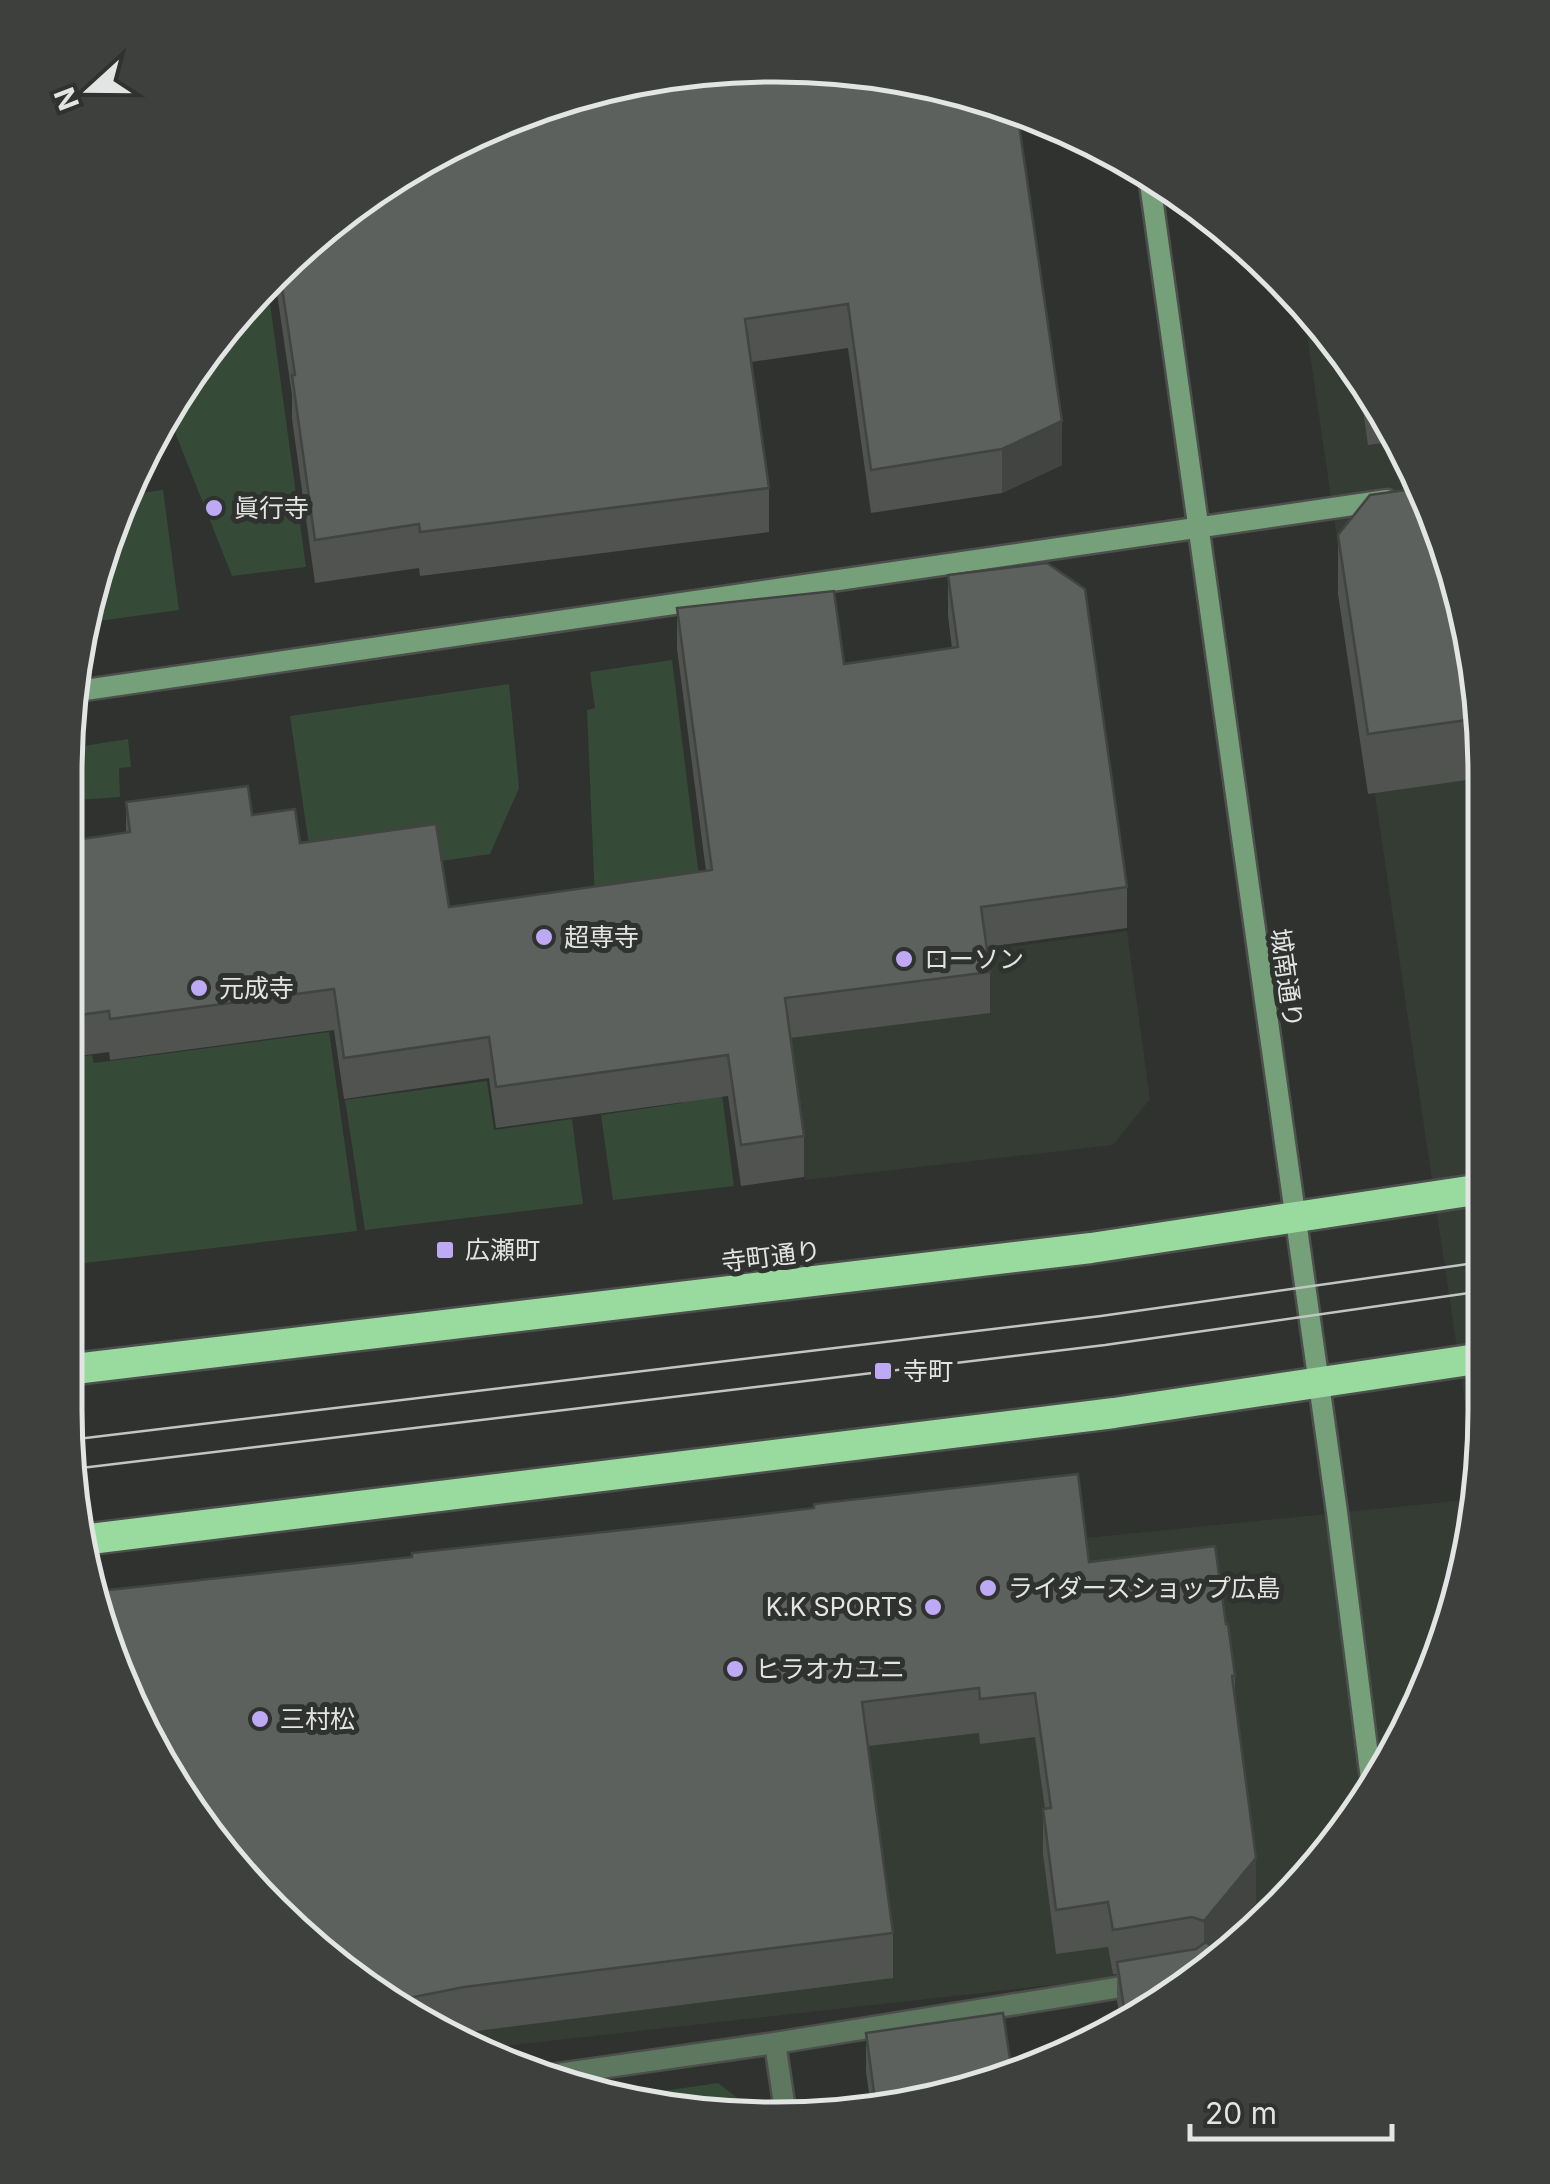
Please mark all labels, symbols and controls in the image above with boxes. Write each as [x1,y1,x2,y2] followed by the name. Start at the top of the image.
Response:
[40,40,140,140] north arrow
[47,83,86,115] text: N
[234,493,309,523] place label: 眞行寺
[203,497,225,519] marker: 眞行寺
[564,922,639,952] place label: 超専寺
[533,926,555,948] marker: 超専寺
[1265,926,1309,1030] street label: 城南通り
[924,944,1024,974] place label: ローソン
[893,948,915,970] marker: ローソン
[219,973,294,1003] place label: 元成寺
[188,977,210,999] marker: 元成寺
[465,1235,540,1265] place label: 広瀬町
[720,1235,822,1277] street label: 寺町通り
[434,1239,456,1261] marker: 広瀬町
[903,1356,953,1386] place label: 寺町
[872,1360,894,1382] marker: 寺町
[1008,1573,1281,1603] place label: ライダースショップ広島
[977,1577,999,1599] marker: ライダースショップ広島
[766,1592,913,1622] place label: K.K SPORTS
[922,1596,944,1618] marker: K.K SPORTS
[755,1654,905,1684] place label: ヒラオカユニ
[724,1658,746,1680] marker: ヒラオカユニ
[280,1704,355,1734] place label: 三村松
[249,1708,271,1730] marker: 三村松
[1190,2079,1392,2141] scale bar
[1205,2095,1277,2131] text: 20 m

